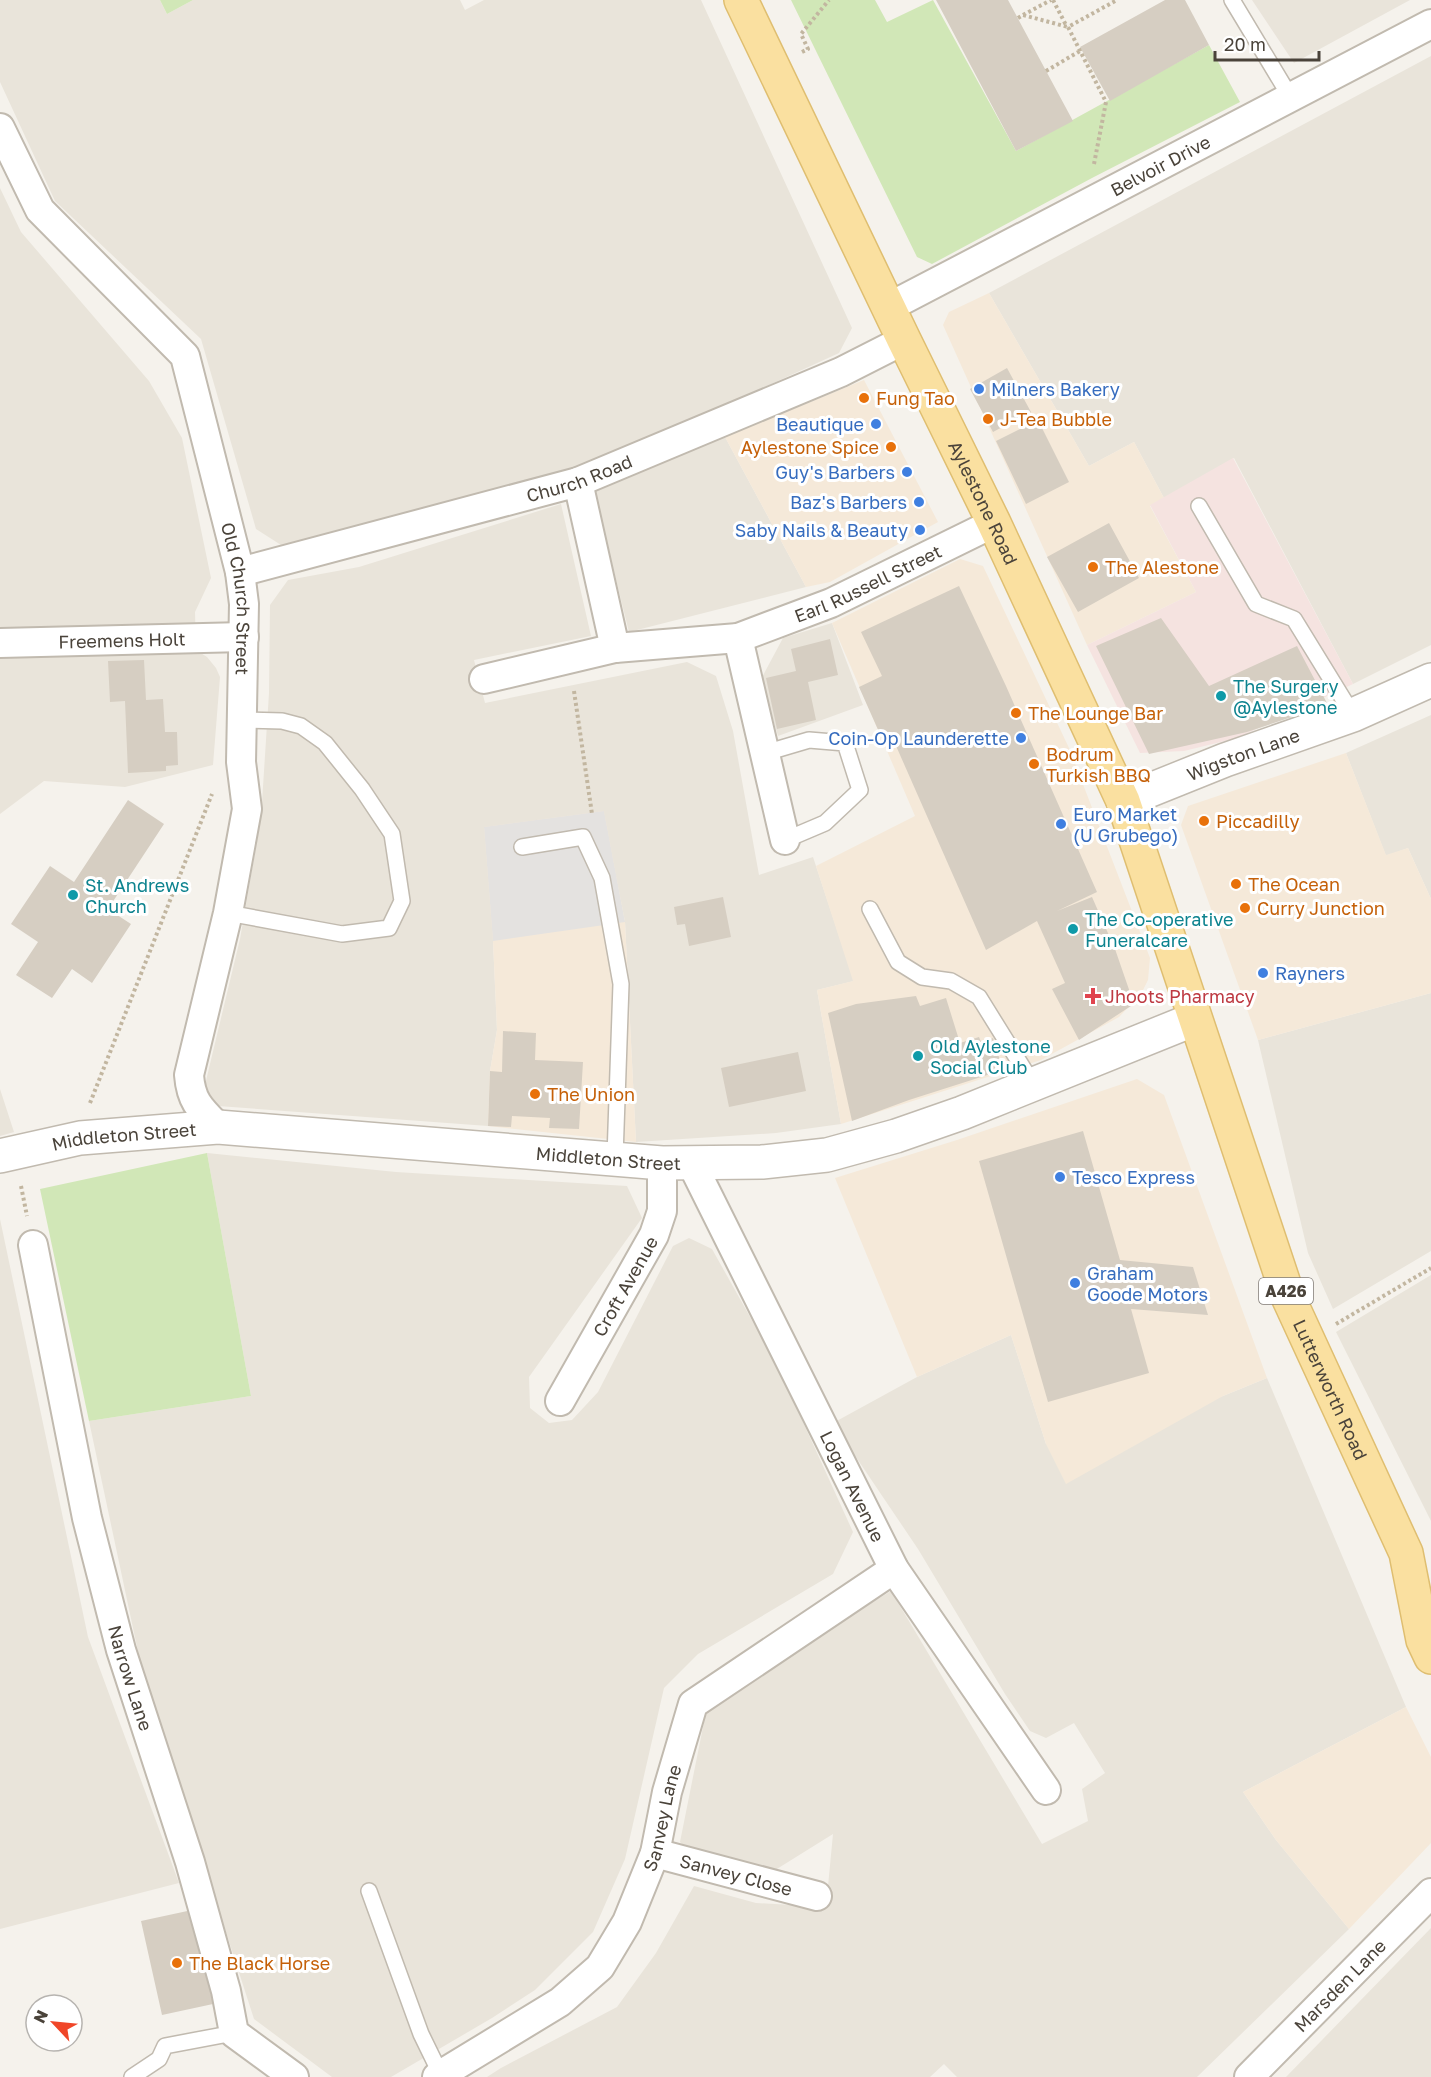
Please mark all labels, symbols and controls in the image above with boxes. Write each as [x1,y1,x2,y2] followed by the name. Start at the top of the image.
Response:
[1215,24,1318,62] scale bar
[1224,33,1266,55] text: 20 m
[1107,130,1214,200] street label: Belvoir Drive
[991,378,1120,400] place label: Milners Bakery
[972,382,986,396] marker: Milners Bakery
[876,387,955,409] place label: Fung Tao
[857,391,871,405] marker: Fung Tao
[1000,408,1112,430] place label: J-Tea Bubble
[981,412,995,426] marker: J-Tea Bubble
[776,413,864,435] place label: Beautique
[869,417,883,431] marker: Beautique
[741,436,879,458] place label: Aylestone Spice
[944,437,1023,568] street label: Aylestone Road
[884,440,898,454] marker: Aylestone Spice
[524,450,635,506] street label: Church Road
[775,461,895,483] place label: Guy's Barbers
[900,465,914,479] marker: Guy's Barbers
[790,491,907,513] place label: Baz's Barbers
[912,495,926,509] marker: Baz's Barbers
[735,519,908,541] place label: Saby Nails & Beauty
[217,520,255,675] street label: Old Church Street
[913,523,927,537] marker: Saby Nails & Beauty
[791,540,945,627] street label: Earl Russell Street
[1105,556,1219,578] place label: The Alestone
[1086,560,1100,574] marker: The Alestone
[58,627,186,653] street label: Freemens Holt
[1233,675,1339,718] place label: The Surgery @Aylestone
[1214,689,1228,703] marker: The Surgery @Aylestone
[1028,702,1163,724] place label: The Lounge Bar
[1009,706,1023,720] marker: The Lounge Bar
[1184,724,1303,785] street label: Wigston Lane
[828,727,1009,749] place label: Coin-Op Launderette
[1014,731,1028,745] marker: Coin-Op Launderette
[1046,743,1151,786] place label: Bodrum Turkish BBQ
[1027,757,1041,771] marker: Bodrum Turkish BBQ
[1073,803,1178,846] place label: Euro Market (U Grubego)
[1216,810,1300,832] place label: Piccadilly
[1197,814,1211,828] marker: Piccadilly
[1054,817,1068,831] marker: Euro Market (U Grubego)
[1248,873,1340,895] place label: The Ocean
[85,874,189,917] place label: St. Andrews Church
[1229,877,1243,891] marker: The Ocean
[66,888,80,902] marker: St. Andrews Church
[1257,897,1385,919] place label: Curry Junction
[1238,901,1252,915] marker: Curry Junction
[1085,908,1233,951] place label: The Co-operative Funeralcare
[1066,922,1080,936] marker: The Co-operative Funeralcare
[1275,962,1345,984] place label: Rayners
[1256,966,1270,980] marker: Rayners
[1105,985,1255,1007] place label: Jhoots Pharmacy
[1086,989,1100,1003] marker: Jhoots Pharmacy
[930,1035,1051,1078] place label: Old Aylestone Social Club
[911,1049,925,1063] marker: Old Aylestone Social Club
[547,1083,635,1105] place label: The Union
[528,1087,542,1101] marker: The Union
[50,1118,197,1155] street label: Middleton Street
[535,1142,681,1174] street label: Middleton Street
[1072,1166,1195,1188] place label: Tesco Express
[1053,1170,1067,1184] marker: Tesco Express
[588,1232,662,1340] street label: Croft Avenue
[1087,1262,1208,1305] place label: Graham Goode Motors
[1068,1276,1082,1290] marker: Graham Goode Motors
[1259,1278,1313,1304] road number: A426
[1289,1316,1373,1463] street label: Lutterworth Road
[816,1427,890,1545] street label: Logan Avenue
[104,1623,158,1733] street label: Narrow Lane
[638,1762,686,1874] street label: Sanvey Lane
[678,1849,795,1900] street label: Sanvey Close
[1289,1934,1390,2036] street label: Marsden Lane
[189,1952,330,1974] place label: The Black Horse
[170,1956,184,1970] marker: The Black Horse
[24,1993,84,2053] north arrow
[29,2007,52,2026] text: N

